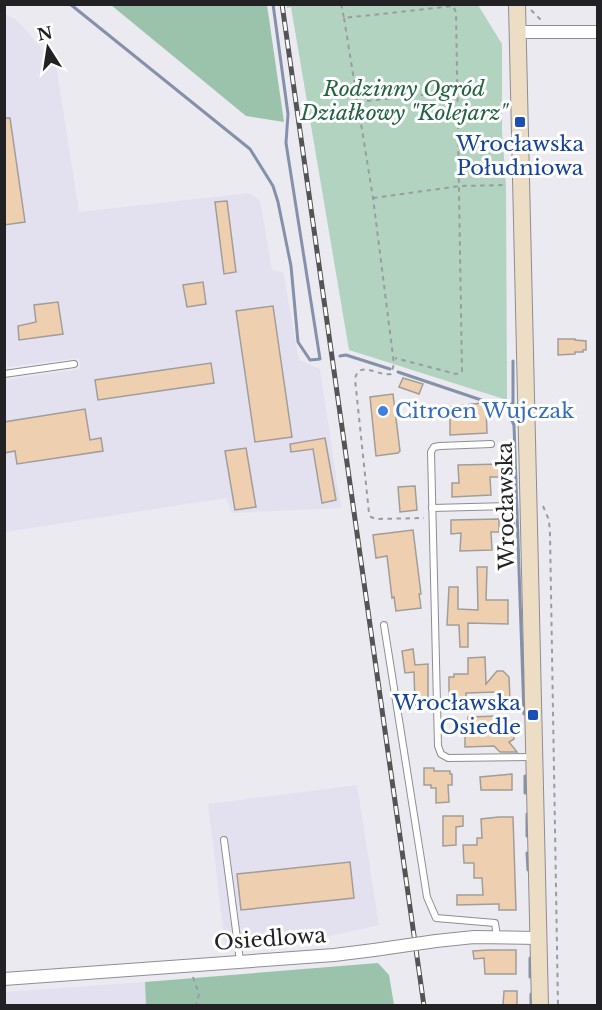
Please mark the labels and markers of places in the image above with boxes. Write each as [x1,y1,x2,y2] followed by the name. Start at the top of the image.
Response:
[513,115,527,129] marker: Wrocławska Południowa
[455,131,584,181] place label: Wrocławska Południowa
[395,398,574,424] place label: Citroen Wujczak
[376,404,390,418] marker: Citroen Wujczak
[392,690,521,740] place label: Wrocławska Osiedle
[526,708,540,722] marker: Wrocławska Osiedle

